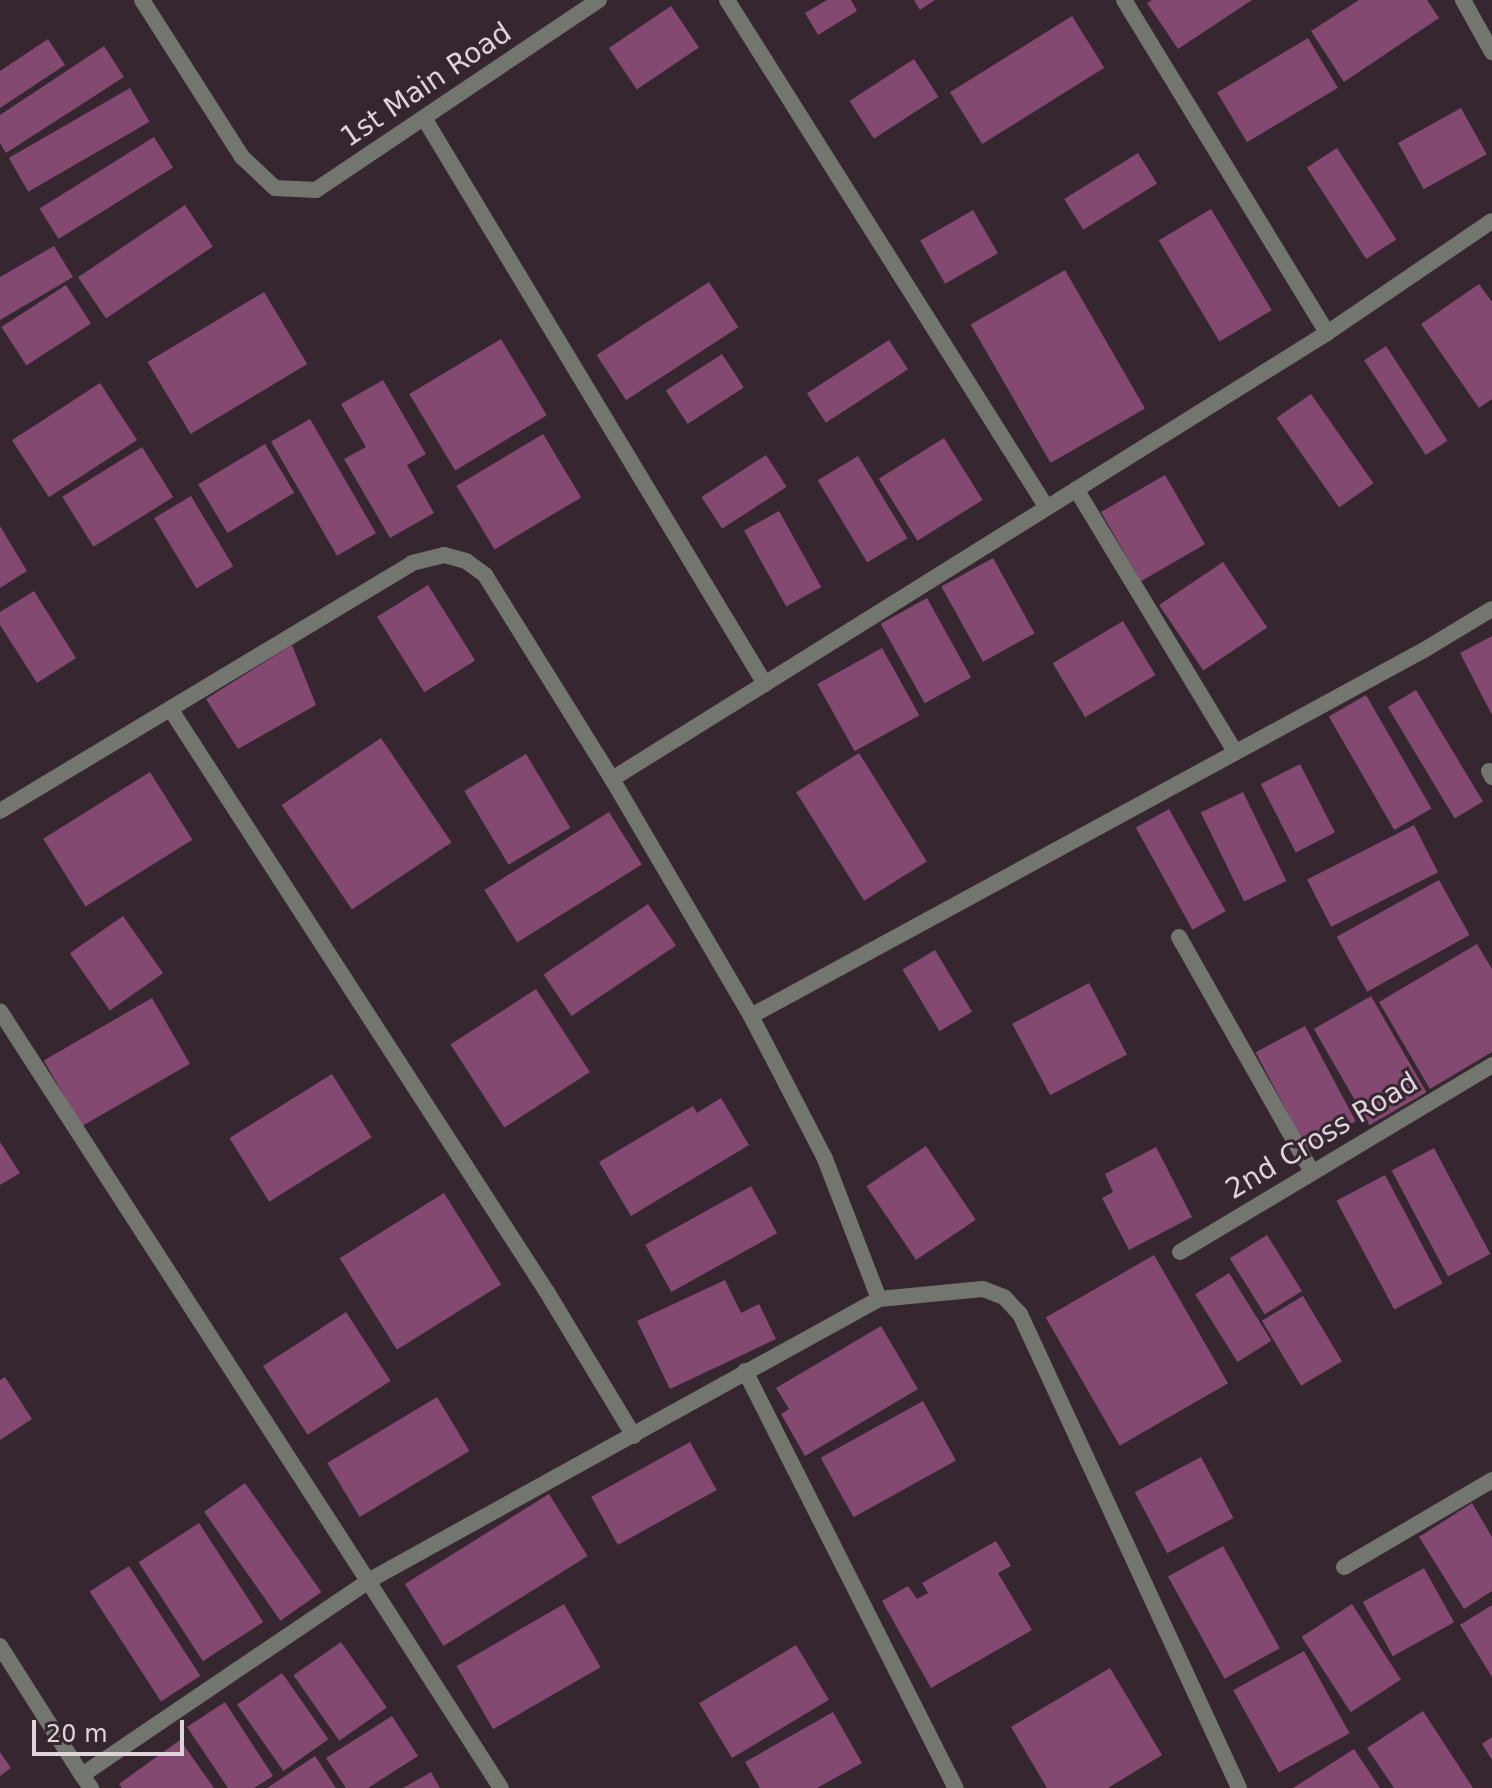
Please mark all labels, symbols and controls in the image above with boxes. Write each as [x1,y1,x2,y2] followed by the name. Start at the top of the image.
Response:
[334,16,518,154] street label: 1st Main Road
[1220,1065,1424,1207] street label: 2nd Cross Road
[36,1704,188,1754] scale bar
[46,1720,108,1748] text: 20 m

